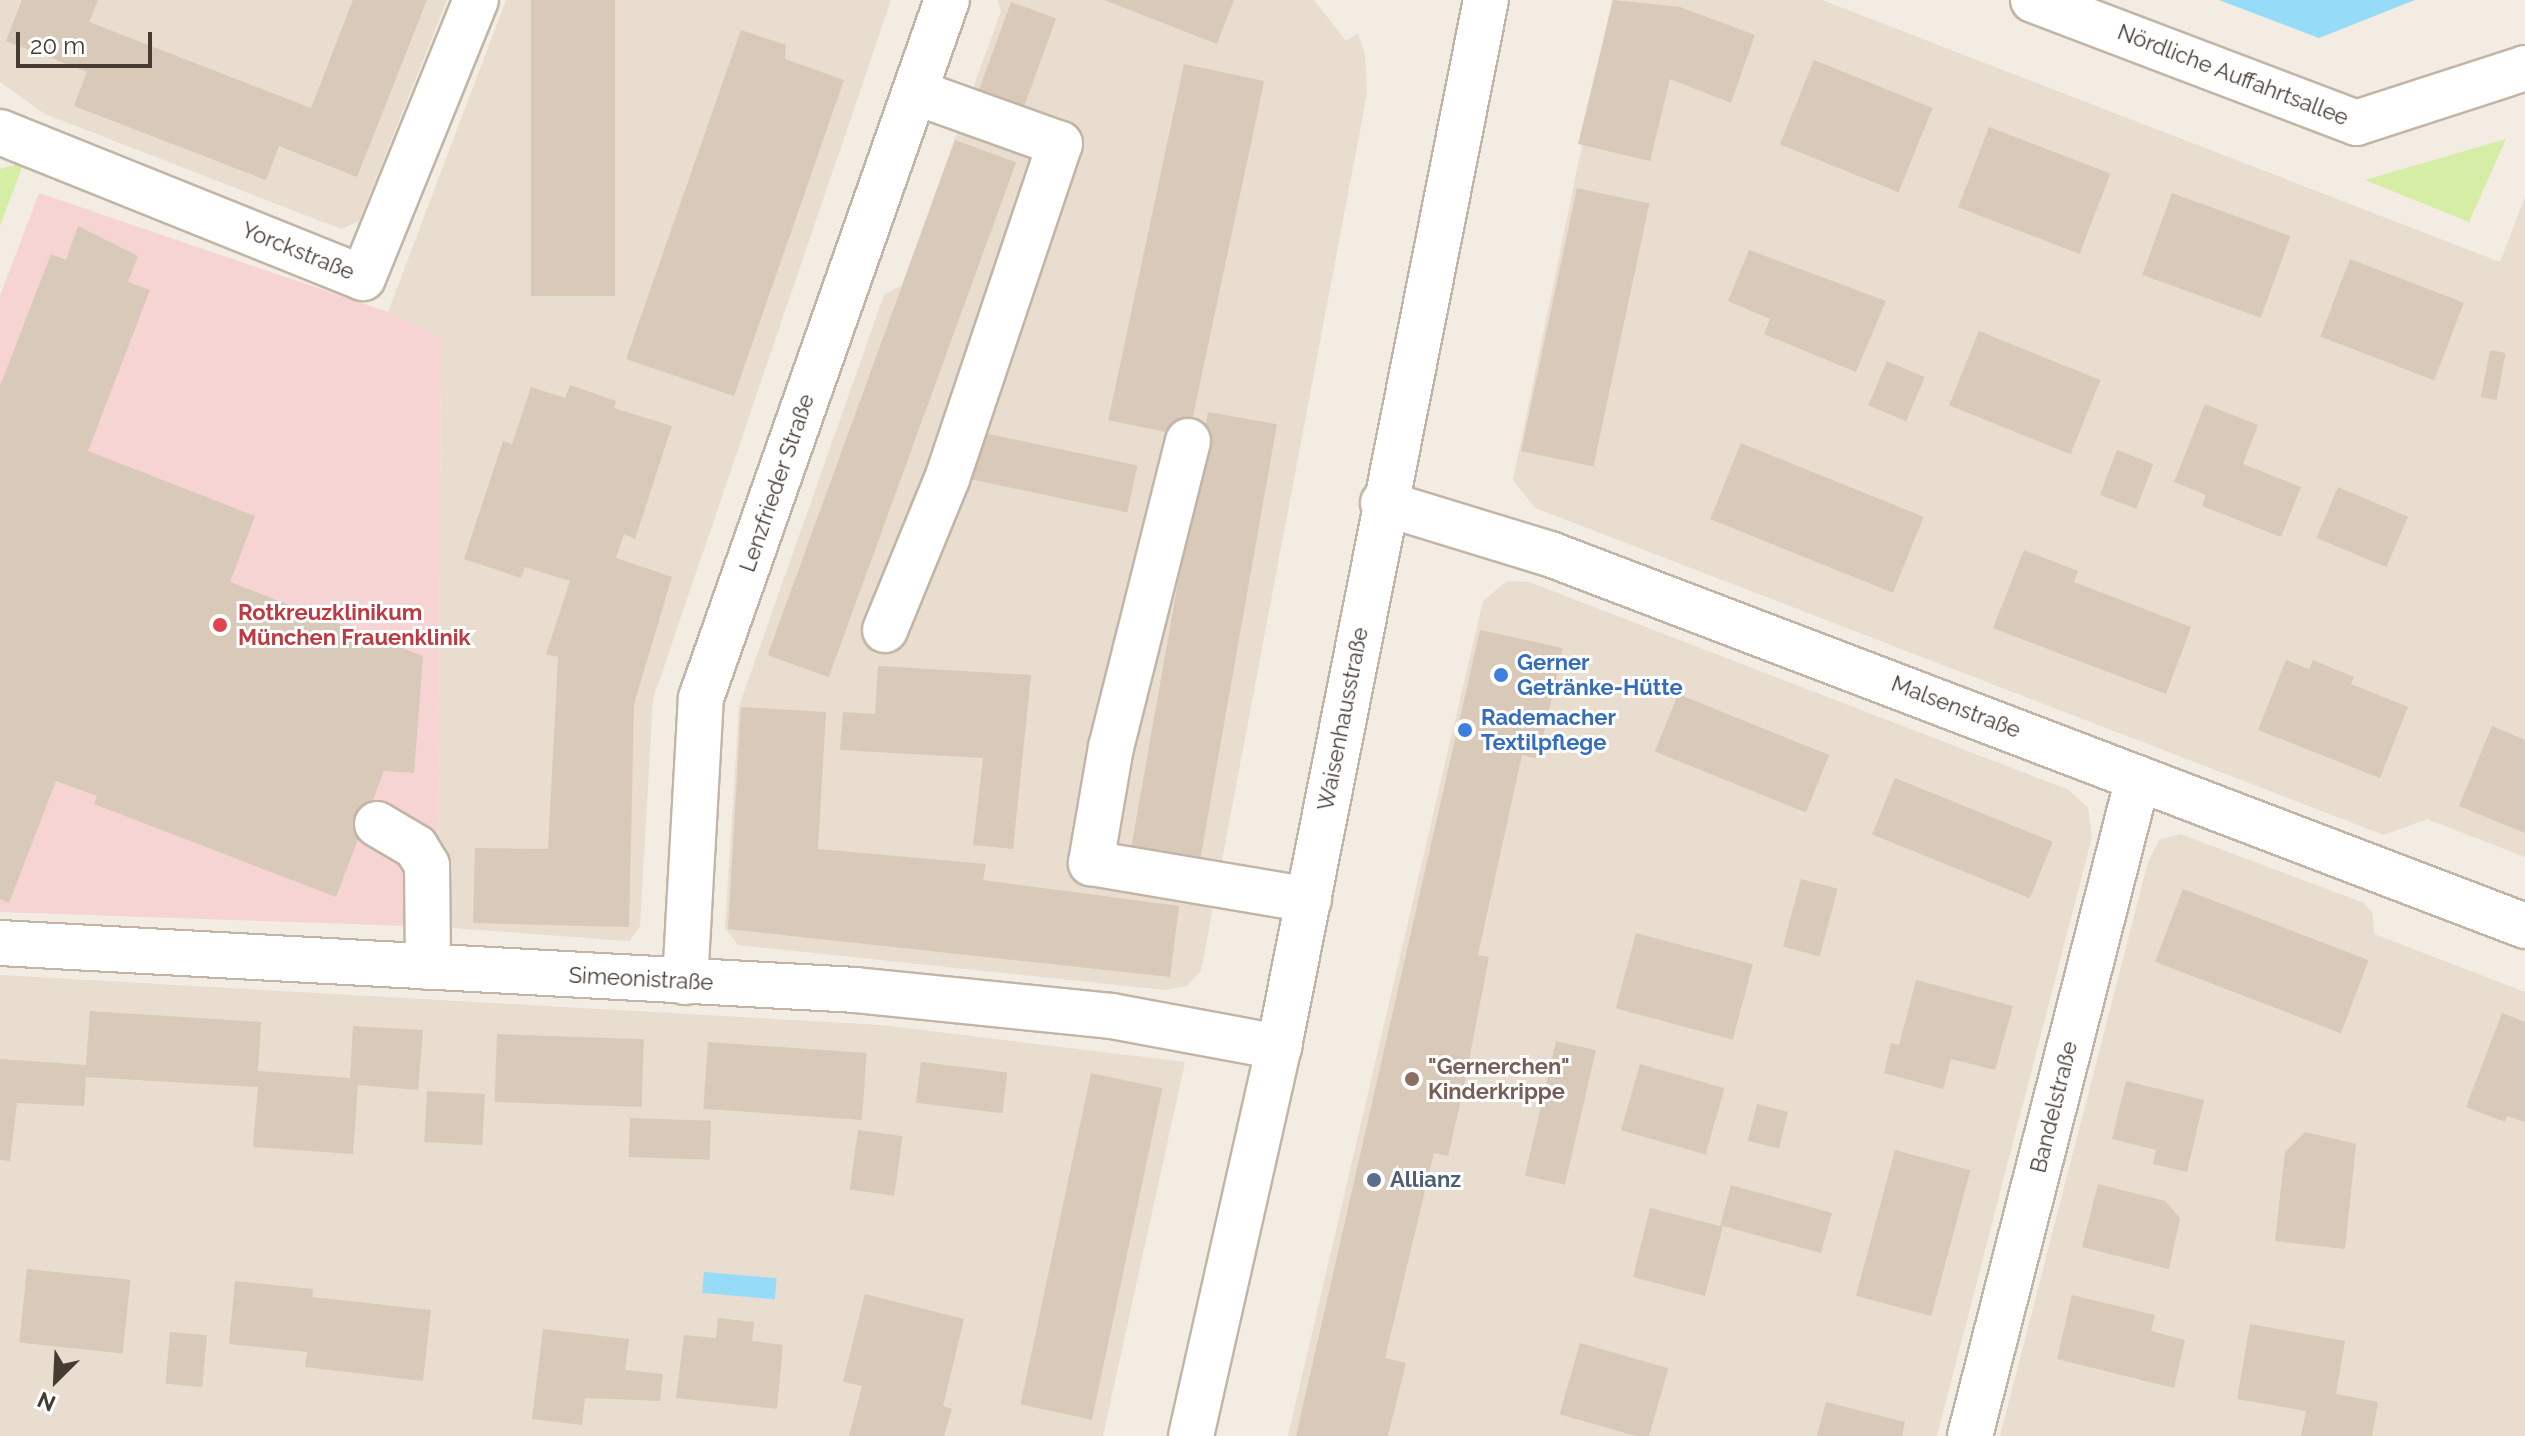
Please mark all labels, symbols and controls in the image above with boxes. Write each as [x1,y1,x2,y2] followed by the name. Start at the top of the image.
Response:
[20,16,156,66] scale bar
[2113,19,2353,131] street label: Nördliche Auffahrtsallee
[30,31,85,60] text: 20 m
[238,216,358,286] street label: Yorckstraße
[734,390,820,576] street label: Lenzfrieder Straße
[238,599,471,650] place label: Rotkreuzklinikum München Frauenklinik
[209,614,231,636] marker: Rotkreuzklinikum München Frauenklinik
[1312,625,1374,813] street label: Waisenhausstraße
[1517,649,1683,700] place label: Gerner Getränke-Hütte
[1492,666,1510,684] marker: Gerner Getränke-Hütte
[1888,670,2024,744] street label: Malsenstraße
[1481,704,1616,756] place label: Rademacher Textilpflege
[1456,721,1474,739] marker: Rademacher Textilpflege
[568,962,714,996] street label: Simeonistraße
[2025,1038,2083,1176] street label: Bandelstraße
[1428,1053,1570,1104] place label: "Gernerchen" Kinderkrippe
[1403,1070,1421,1088] marker: "Gernerchen" Kinderkrippe
[1390,1167,1461,1193] place label: Allianz
[1365,1171,1383,1189] marker: Allianz
[16,1340,96,1420] north arrow
[33,1387,59,1417] text: N

